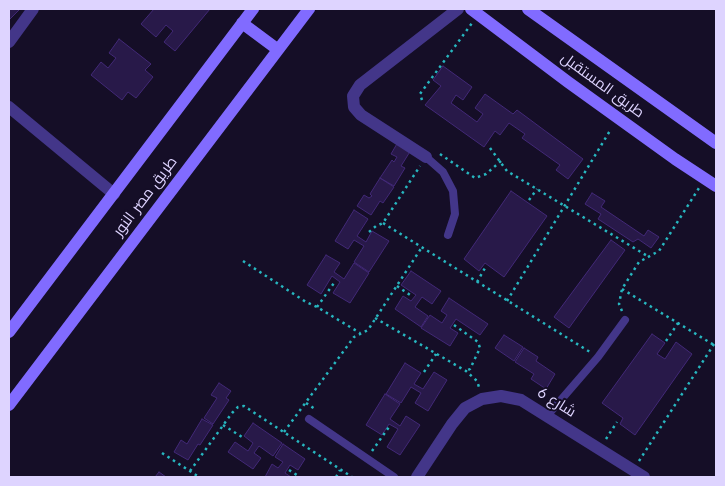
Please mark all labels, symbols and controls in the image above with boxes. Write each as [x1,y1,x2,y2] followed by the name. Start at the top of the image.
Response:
[557,50,647,122] street label: طريق المستقبل
[110,154,182,240] street label: طريق مصر النور
[533,384,579,422] street label: شارع 6

